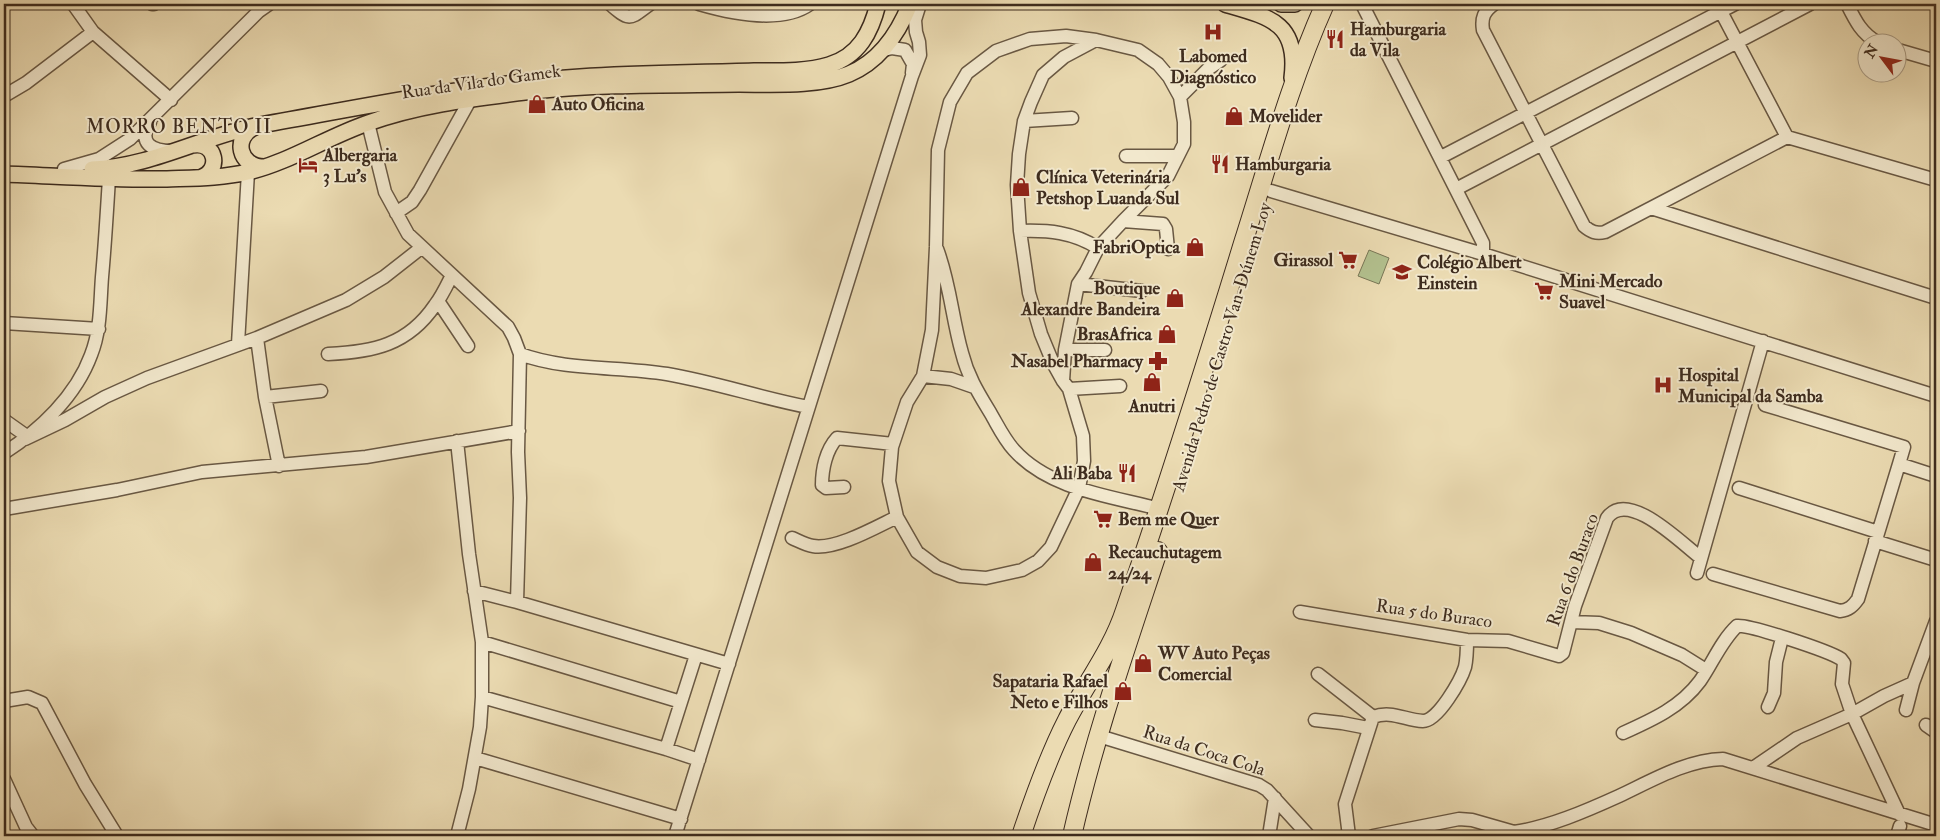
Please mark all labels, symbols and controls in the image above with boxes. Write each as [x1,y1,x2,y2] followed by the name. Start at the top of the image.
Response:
[1350,18,1447,62] place label: Hamburgaria da Vila
[1202,21,1224,43] hospital icon: Labomed Diagnóstico
[1324,28,1346,50] restaurant icon: Hamburgaria da Vila
[1858,32,1908,82] north arrow
[1860,41,1882,62] text: N
[1170,45,1256,89] place label: Labomed Diagnóstico
[400,59,562,105] street label: Rua da Vila do Gamek
[526,93,548,115] shop icon: Auto Oficina
[551,93,645,116] place label: Auto Oficina
[1223,105,1245,127] shop icon: Movelider
[1248,105,1322,128] place label: Movelider
[86,115,272,139] district label: MORRO BENTO II
[322,144,398,188] place label: Albergaria 3 Lu's
[1209,153,1231,175] restaurant icon: Hamburgaria
[1235,153,1332,176] place label: Hamburgaria
[297,154,319,176] hotel icon: Albergaria 3 Lu's
[1036,166,1180,210] place label: Clínica Veterinária Petshop Luanda Sul
[1010,176,1032,198] shop icon: Clínica Veterinária Petshop Luanda Sul
[1167,199,1277,495] street label: Avenida Pedro de Castro Van-Dúnem Loy
[1093,236,1181,259] place label: FabriOptica
[1184,236,1206,258] shop icon: FabriOptica
[1273,249,1333,272] place label: Girassol
[1337,249,1359,271] supermarket icon: Girassol
[1417,251,1522,295] place label: Colégio Albert Einstein
[1391,261,1413,283] school or university icon: Colégio Albert Einstein
[1558,270,1663,314] place label: Mini Mercado Suavel
[1020,277,1161,321] place label: Boutique Alexandre Bandeira
[1533,280,1555,302] supermarket icon: Mini Mercado Suavel
[1164,287,1186,309] shop icon: Boutique Alexandre Bandeira
[1077,323,1153,346] place label: BrasAfrica
[1156,323,1178,345] shop icon: BrasAfrica
[1010,350,1144,373] place label: Nasabel Pharmacy
[1147,350,1169,372] pharmacy icon: Nasabel Pharmacy
[1677,364,1823,408] place label: Hospital Municipal da Samba
[1141,371,1163,393] shop icon: Anutri
[1652,374,1674,396] hospital icon: Hospital Municipal da Samba
[1127,395,1176,418] place label: Anutri
[1051,462,1113,485] place label: Ali Baba
[1116,462,1138,484] restaurant icon: Ali Baba
[1092,508,1114,530] supermarket icon: Bem me Quer
[1118,508,1219,531] place label: Bem me Quer
[1542,510,1604,630] street label: Rua 6 do Buraco
[1108,541,1223,585] place label: Recauchutagem 24/24
[1082,551,1104,573] shop icon: Recauchutagem 24/24
[1374,594,1494,634] street label: Rua 5 do Buraco
[1157,642,1270,686] place label: WV Auto Peças Comercial
[1132,652,1154,674] shop icon: WV Auto Peças Comercial
[993,670,1108,714] place label: Sapataria Rafael Neto e Filhos
[1112,680,1134,702] shop icon: Sapataria Rafael Neto e Filhos
[1140,720,1269,782] street label: Rua da Coca Cola

